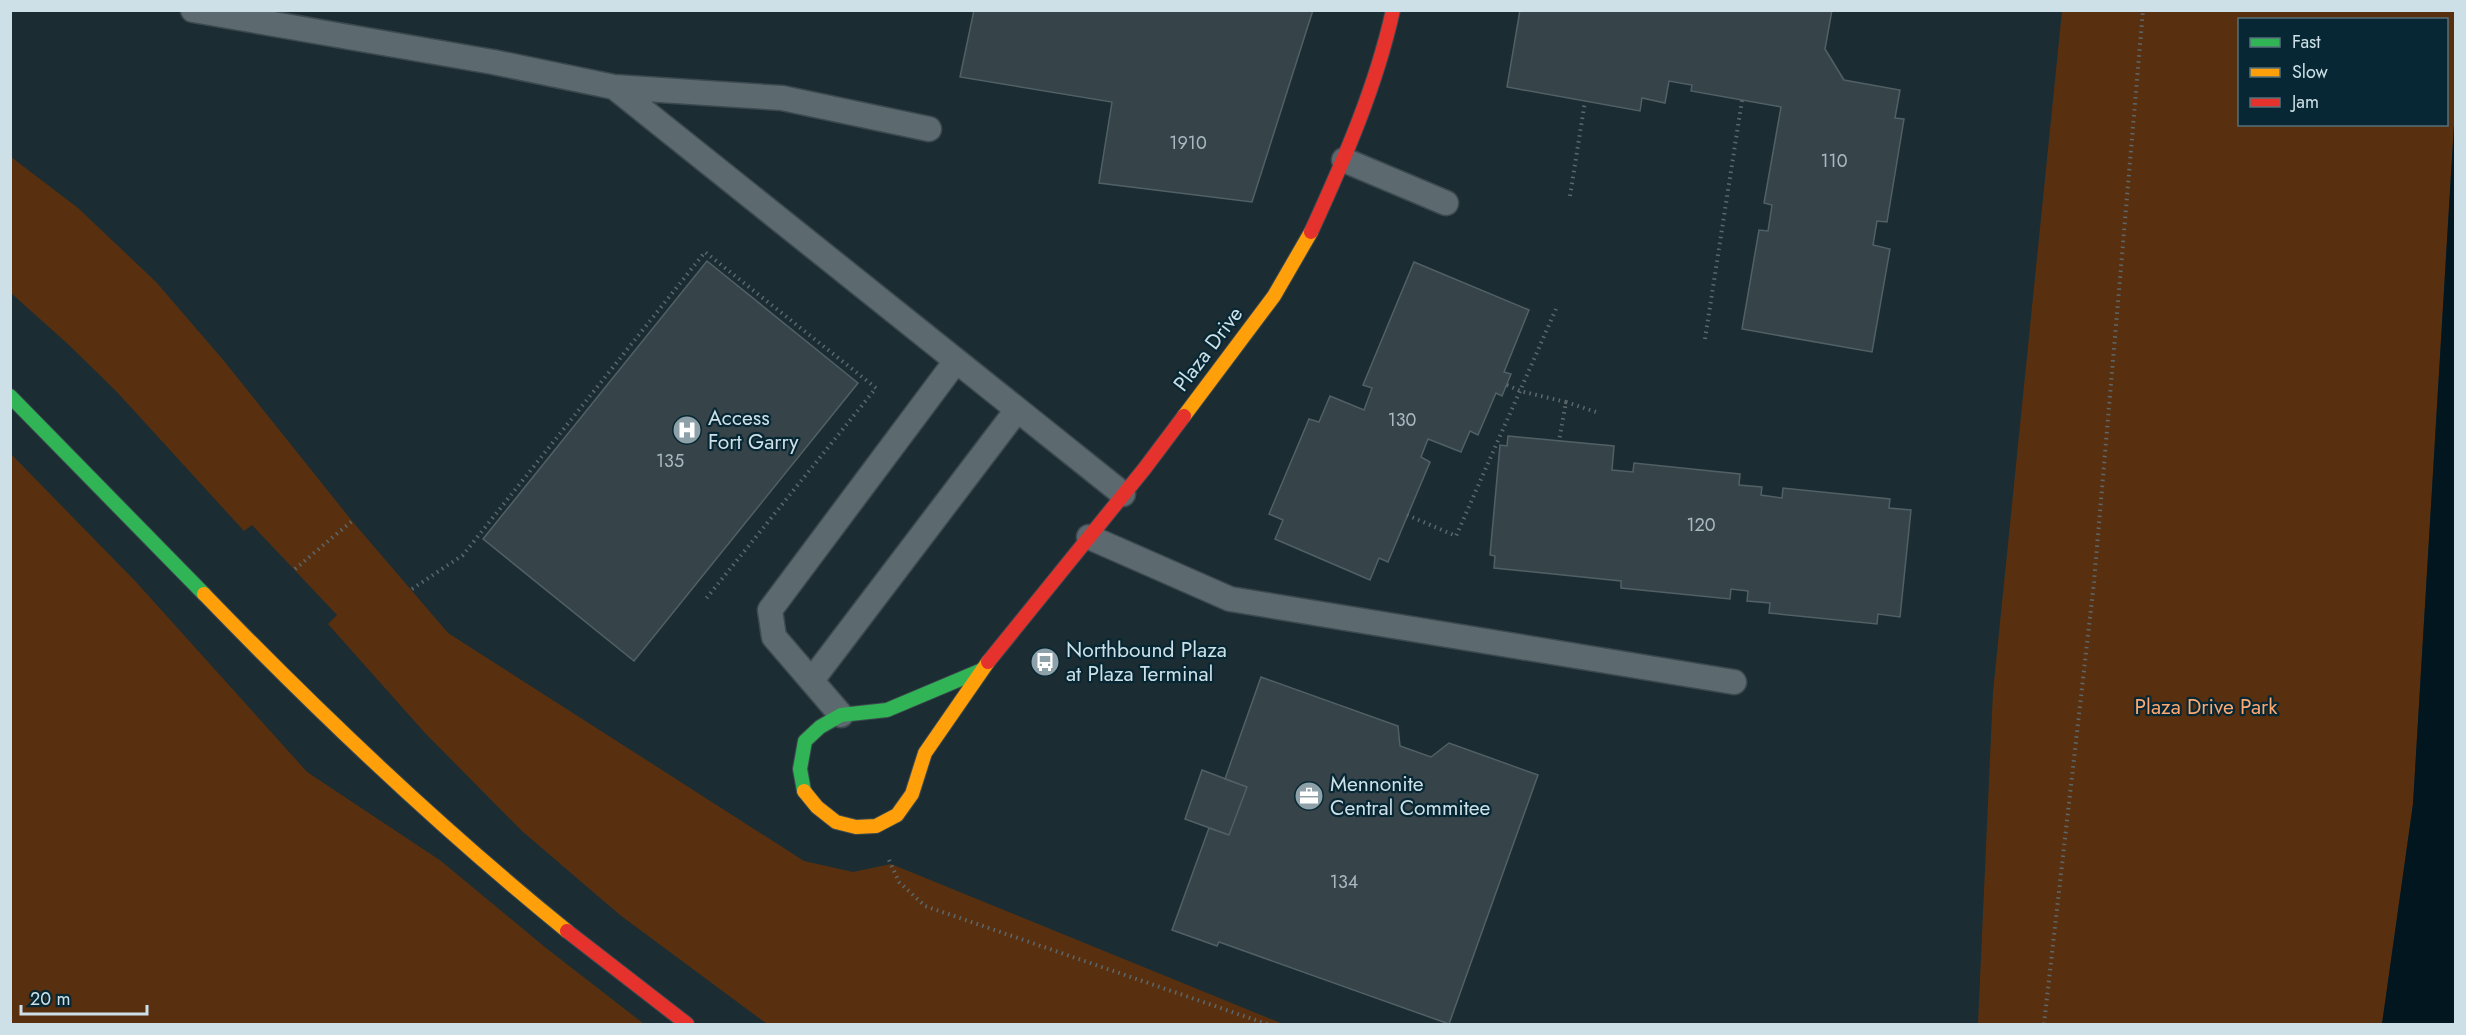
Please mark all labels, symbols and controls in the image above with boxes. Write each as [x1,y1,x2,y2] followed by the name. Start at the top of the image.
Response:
[2238,18,2448,126] legend
[2292,29,2321,55] text: Fast
[2292,59,2329,85] text: Slow
[2290,89,2319,115] text: Jam
[1169,130,1207,156] house number: 1910
[1821,148,1848,174] house number: 110
[1166,300,1250,398] street label: Plaza Drive
[708,403,799,457] place label: Access Fort Garry
[1388,407,1417,433] house number: 130
[671,414,703,446] hospital icon: Access Fort Garry
[656,448,684,474] house number: 135
[1686,512,1716,538] house number: 120
[1066,635,1227,689] place label: Northbound Plaza at Plaza Terminal
[1029,646,1061,678] bus stop icon: Northbound Plaza at Plaza Terminal
[2135,692,2278,722] park label: Plaza Drive Park
[1330,769,1491,823] place label: Mennonite Central Commitee
[1293,780,1325,812] office icon: Mennonite Central Commitee
[1330,869,1358,895] house number: 134
[21,978,147,1016] scale bar
[30,986,70,1012] text: 20 m

